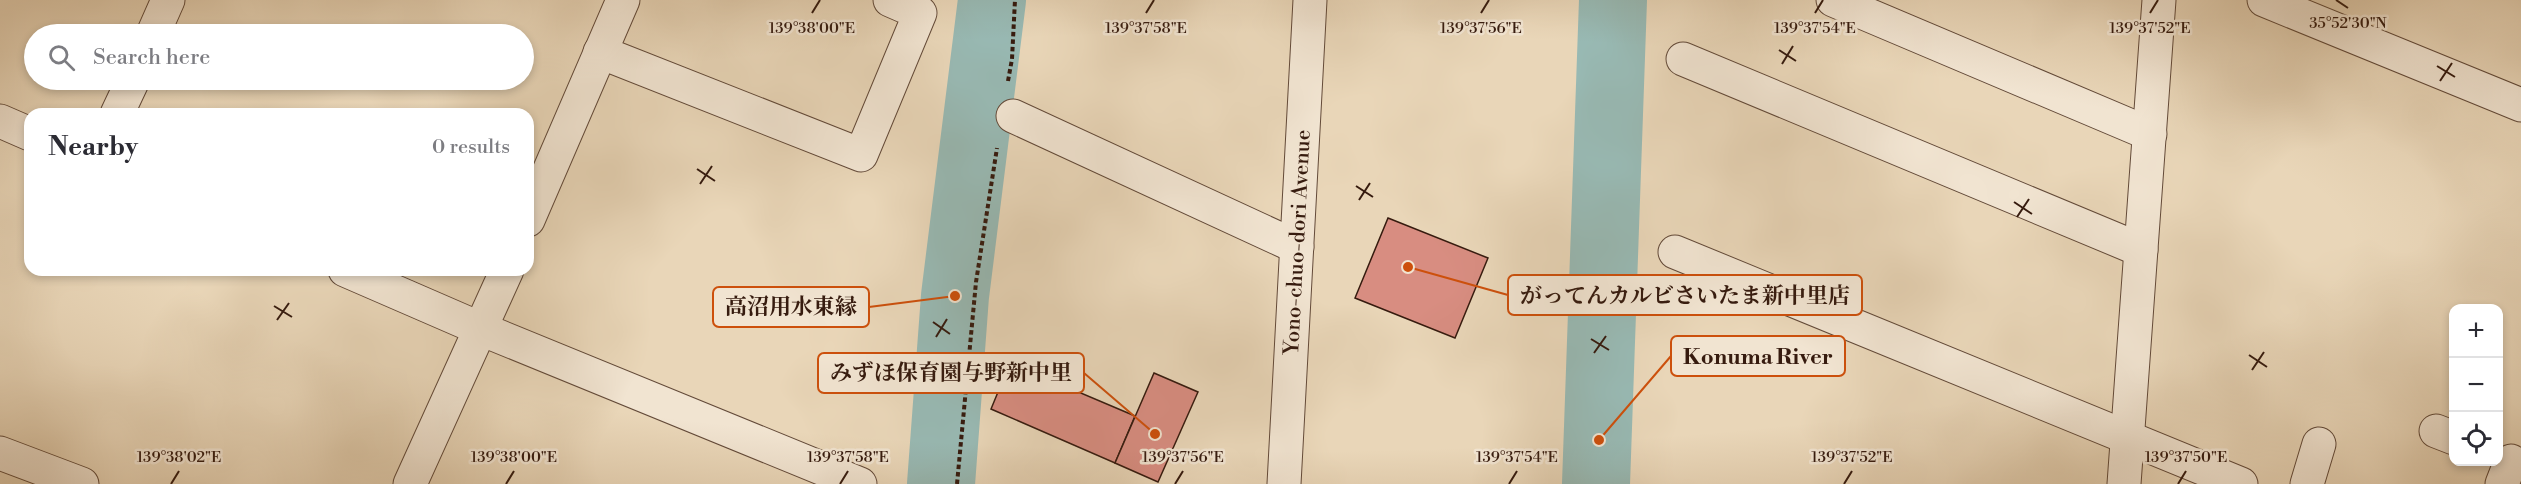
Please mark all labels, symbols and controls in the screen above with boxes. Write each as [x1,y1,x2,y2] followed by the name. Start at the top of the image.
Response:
[2309,14,2387,33] text: 35°52'30"N
[769,19,855,38] text: 139°38'00"E
[1105,19,1187,38] text: 139°37'58"E
[1440,19,1522,38] text: 139°37'56"E
[1774,19,1856,38] text: 139°37'54"E
[2109,19,2191,38] text: 139°37'52"E
[24,24,534,90] search box
[45,41,78,74] icon: search
[93,44,210,71] text: Search here
[1279,129,1317,356] street label: Yono-chuo-dori Avenue
[48,131,138,163] text: Nearby
[432,135,510,160] text: 0 results
[1508,275,1862,315] callout: がってんカルビさいたま新中里店
[1520,283,1850,310] text: がってんカルビさいたま新中里店
[713,287,869,327] callout: 高沼用水東縁
[725,294,857,321] text: 高沼用水東縁
[2449,304,2503,466] map controls
[2449,304,2503,358] button: +
[1671,336,1845,376] callout: Konuma River
[1683,344,1833,371] text: Konuma River
[818,353,1084,393] callout: みずほ保育園与野新中里
[2449,358,2503,412] button: −
[830,360,1072,387] text: みずほ保育園与野新中里
[2449,412,2503,466] button: locate
[137,448,221,467] text: 139°38'02"E
[471,448,557,467] text: 139°38'00"E
[807,448,889,467] text: 139°37'58"E
[1142,448,1224,467] text: 139°37'56"E
[1476,448,1558,467] text: 139°37'54"E
[1811,448,1893,467] text: 139°37'52"E
[2145,448,2227,467] text: 139°37'50"E

